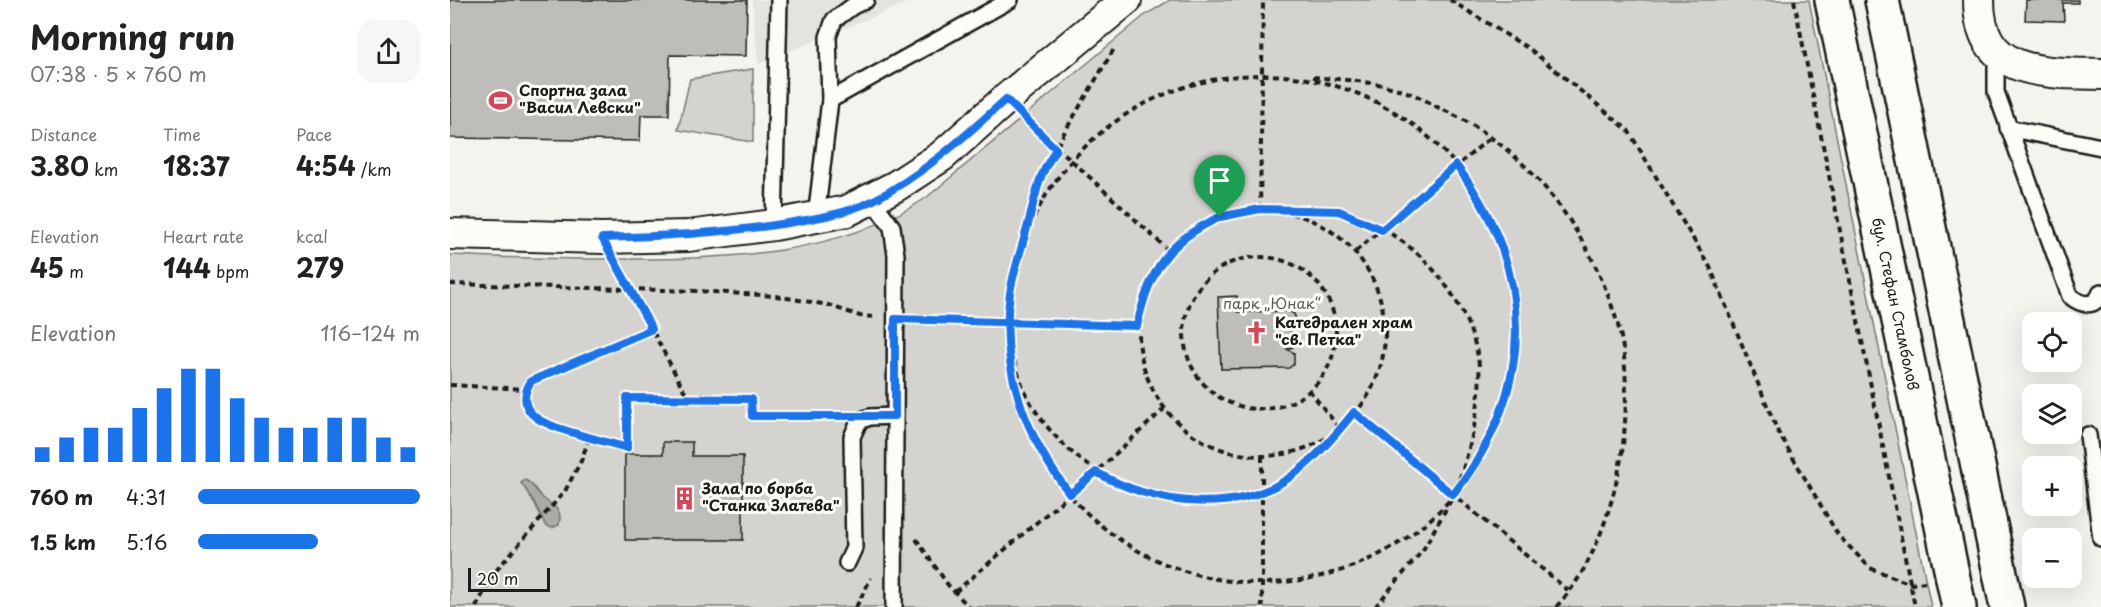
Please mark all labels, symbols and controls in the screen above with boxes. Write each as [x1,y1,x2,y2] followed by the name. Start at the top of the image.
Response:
[30,11,235,61] text: Morning run
[357,20,420,83] button: share
[30,59,207,89] text: 07:38 · 5 × 760 m
[519,78,641,118] place label: Спортна зала "Васил Левски"
[488,87,514,113] sports icon: Спортна зала "Васил Левски"
[30,122,97,146] text: Distance
[163,122,201,146] text: Time
[296,122,332,146] text: Pace
[30,146,89,185] text: 3.80
[163,146,230,185] text: 18:37
[296,146,356,185] text: 4:54
[1194,155,1245,217] pin
[89,157,118,181] text: km
[356,157,392,181] text: /km
[1203,164,1236,197] icon: arrive
[1867,215,1926,393] street label: бул. Стефан Стамболов
[30,224,99,248] text: Elevation
[163,224,244,248] text: Heart rate
[296,224,328,248] text: kcal
[30,248,64,287] text: 45
[163,248,211,287] text: 144
[296,248,344,287] text: 279
[64,259,84,283] text: m
[211,259,249,283] text: bpm
[1223,291,1321,314] park label: парк „Юнак“
[1275,310,1413,350] place label: Катедрален храм "св. Петка"
[2022,312,2082,588] map controls
[2022,312,2082,372] button: locate
[30,318,116,348] text: Elevation
[320,318,420,348] text: 116–124 m
[1244,319,1270,345] church icon: Катедрален храм "св. Петка"
[2022,384,2082,444] button: layers
[2022,456,2082,516] button: +
[701,476,840,516] place label: Зала по борба "Станка Златева"
[30,482,93,512] text: 760 m
[126,482,166,512] text: 4:31
[671,485,697,511] building icon: Зала по борба "Станка Златева"
[30,527,96,557] text: 1.5 km
[126,527,168,557] text: 5:16
[2022,528,2082,588] button: −
[468,565,550,592] scale bar
[477,566,518,590] text: 20 m

